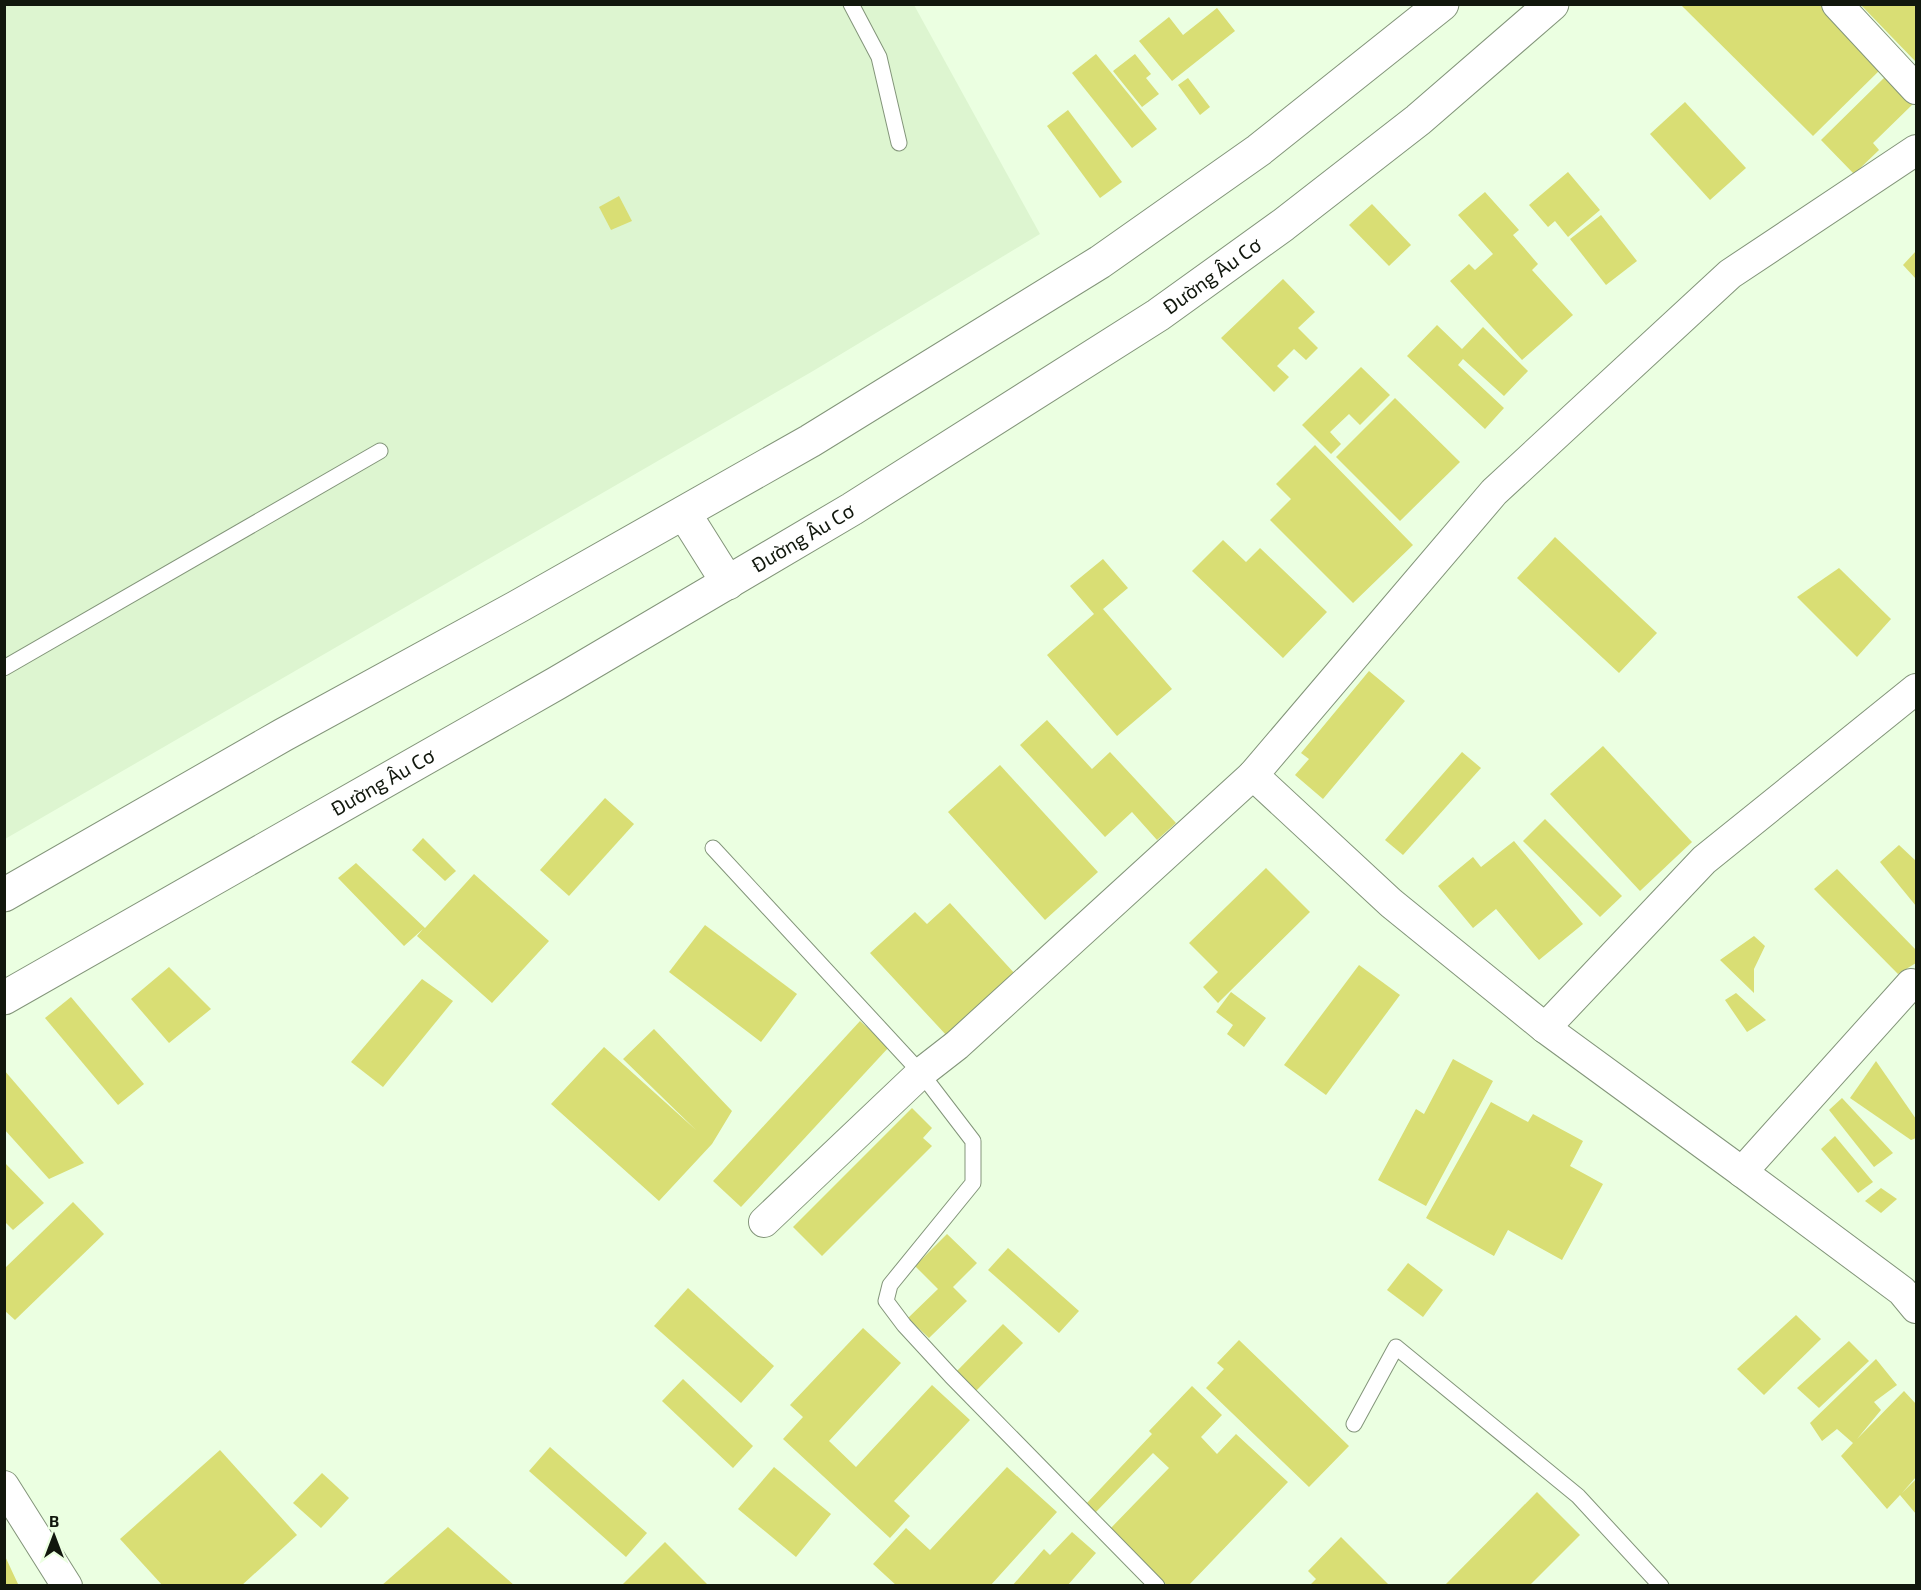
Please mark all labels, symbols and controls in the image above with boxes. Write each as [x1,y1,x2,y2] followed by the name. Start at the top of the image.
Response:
[1158,232,1266,319] street label: Đường Âu Cơ
[747,497,858,577] street label: Đường Âu Cơ
[326,742,439,820] street label: Đường Âu Cơ
[24,1506,84,1566] north arrow
[49,1511,59,1530] text: B

